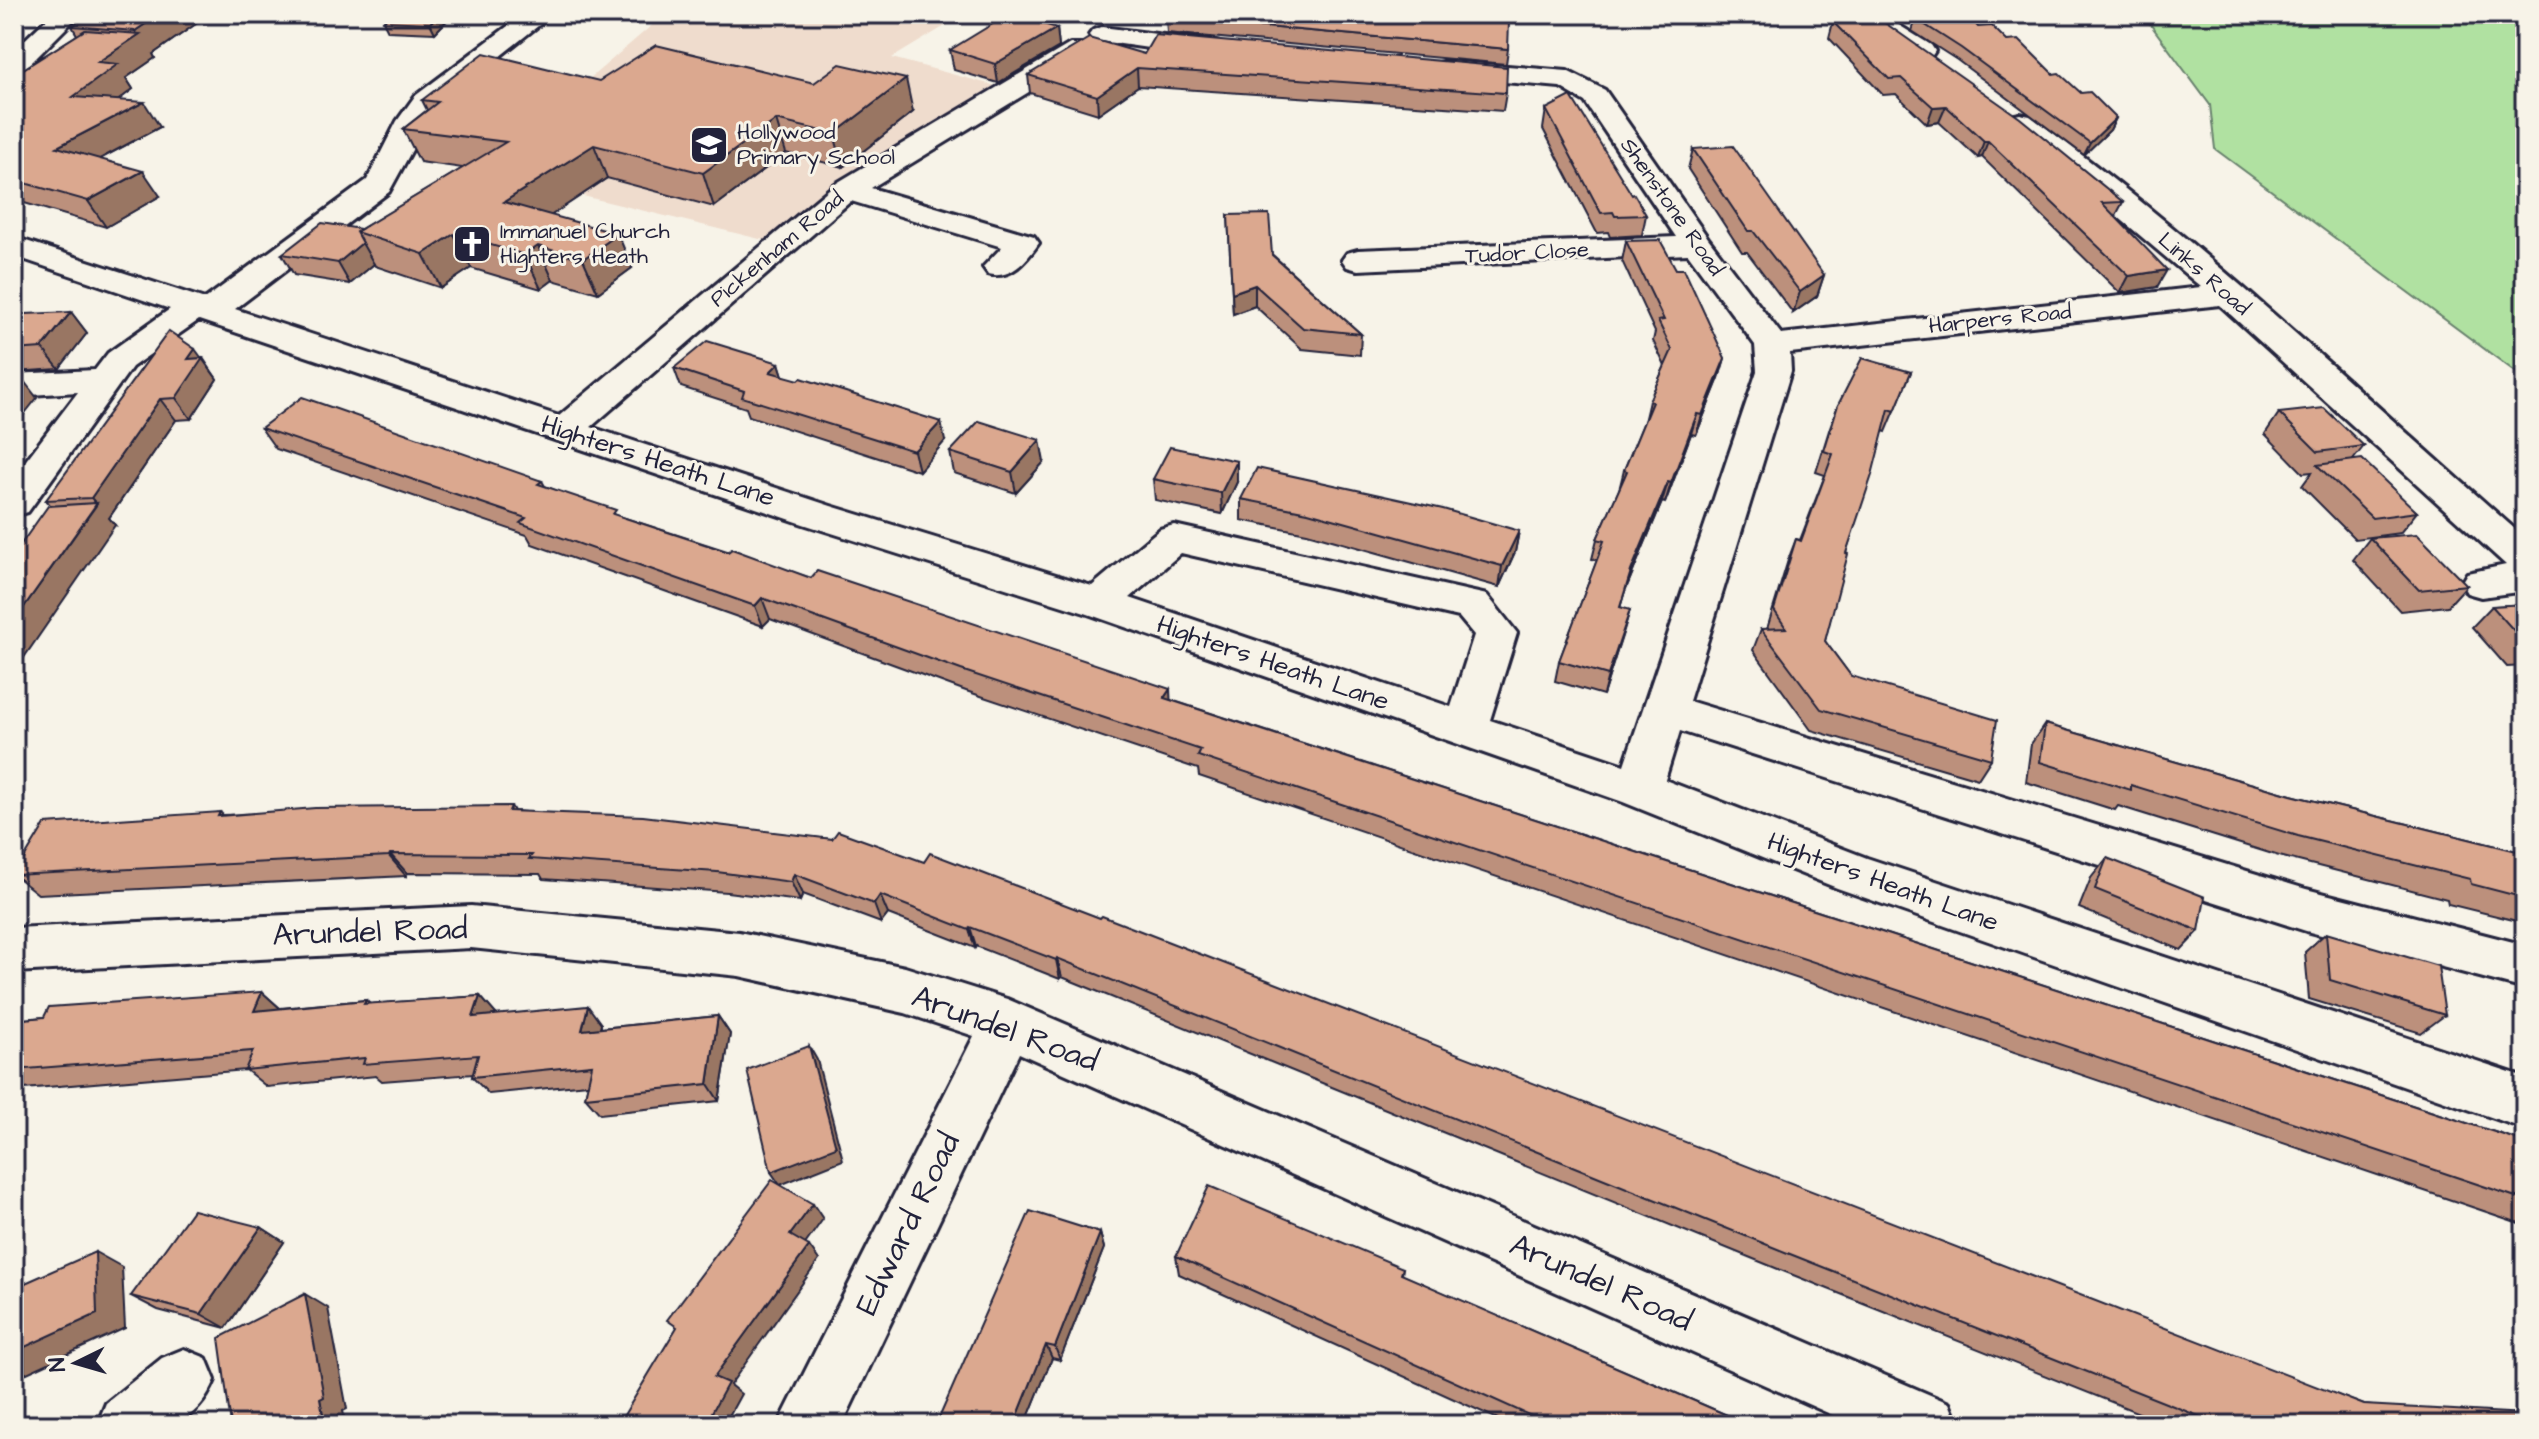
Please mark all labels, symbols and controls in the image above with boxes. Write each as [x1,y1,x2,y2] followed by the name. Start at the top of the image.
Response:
[737,117,895,174] place label: Hollywood Primary School
[688,124,730,166] school or university icon: Hollywood Primary School
[1613,132,1731,282] street label: Shenstone Road
[703,184,851,314] street label: Pickenham Road
[500,216,670,273] place label: Immanuel Church Highters Heath
[451,223,493,265] church icon: Immanuel Church Highters Heath
[2151,225,2257,323] street label: Links Road
[1464,234,1590,272] street label: Tudor Close
[1927,296,2073,342] street label: Harpers Road
[536,406,779,518] street label: Highters Heath Lane
[1151,606,1394,722] street label: Highters Heath Lane
[1762,823,2004,942] street label: Highters Heath Lane
[272,906,468,958] street label: Arundel Road
[905,974,1105,1084] street label: Arundel Road
[844,1125,972,1323] street label: Edward Road
[1503,1223,1699,1343] street label: Arundel Road
[36,1323,116,1403] north arrow
[42,1356,74,1373] text: N

